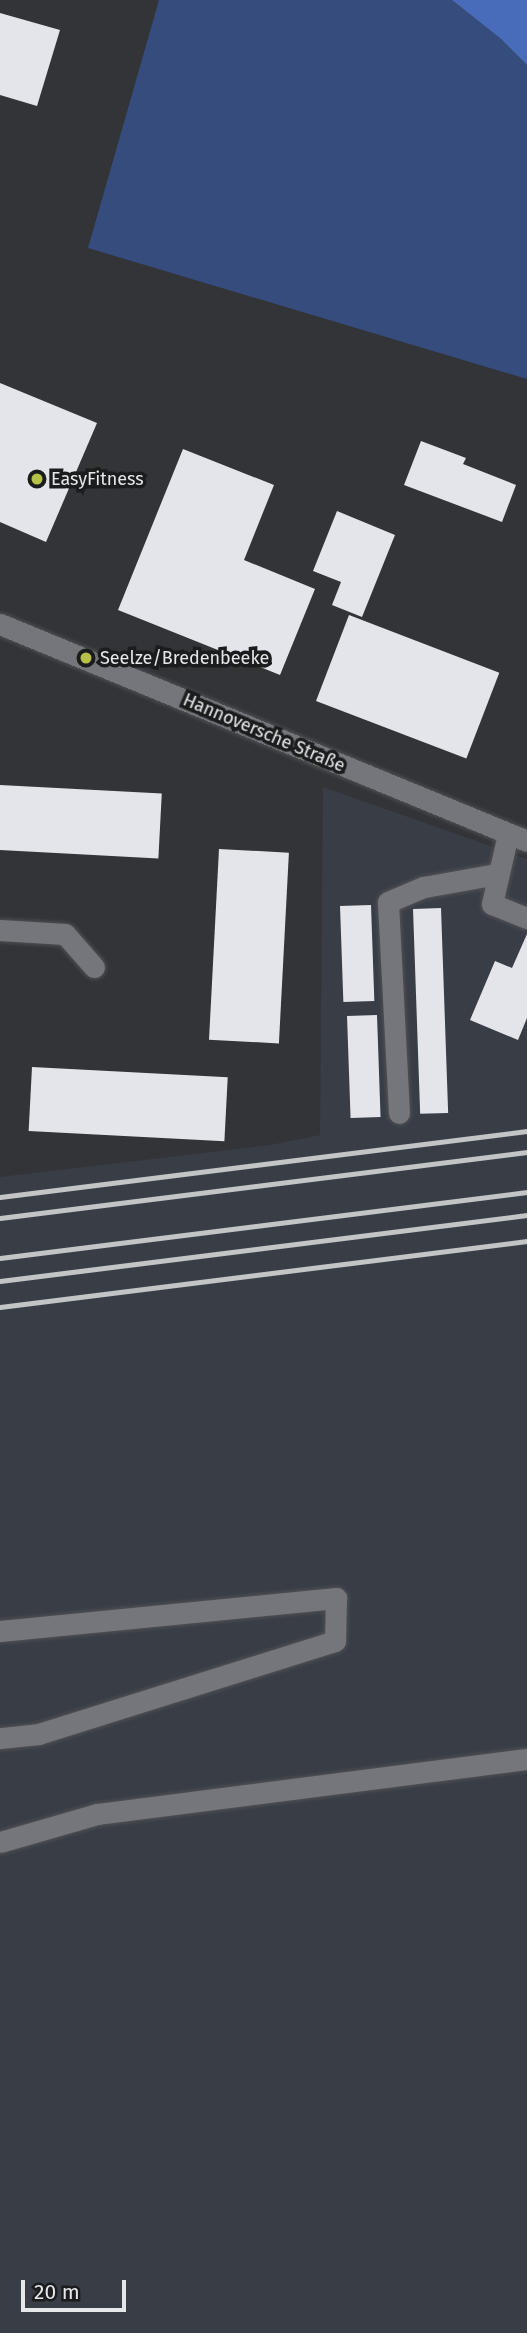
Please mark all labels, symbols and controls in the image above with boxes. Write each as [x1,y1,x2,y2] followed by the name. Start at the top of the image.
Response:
[51,468,144,490] place label: EasyFitness
[29,471,45,487] marker: EasyFitness
[100,647,269,669] place label: Seelze/Bredenbeeke
[78,650,94,666] marker: Seelze/Bredenbeeke
[180,689,348,777] street label: Hannoversche Straße
[24,2266,130,2310] scale bar
[34,2279,80,2305] text: 20 m

